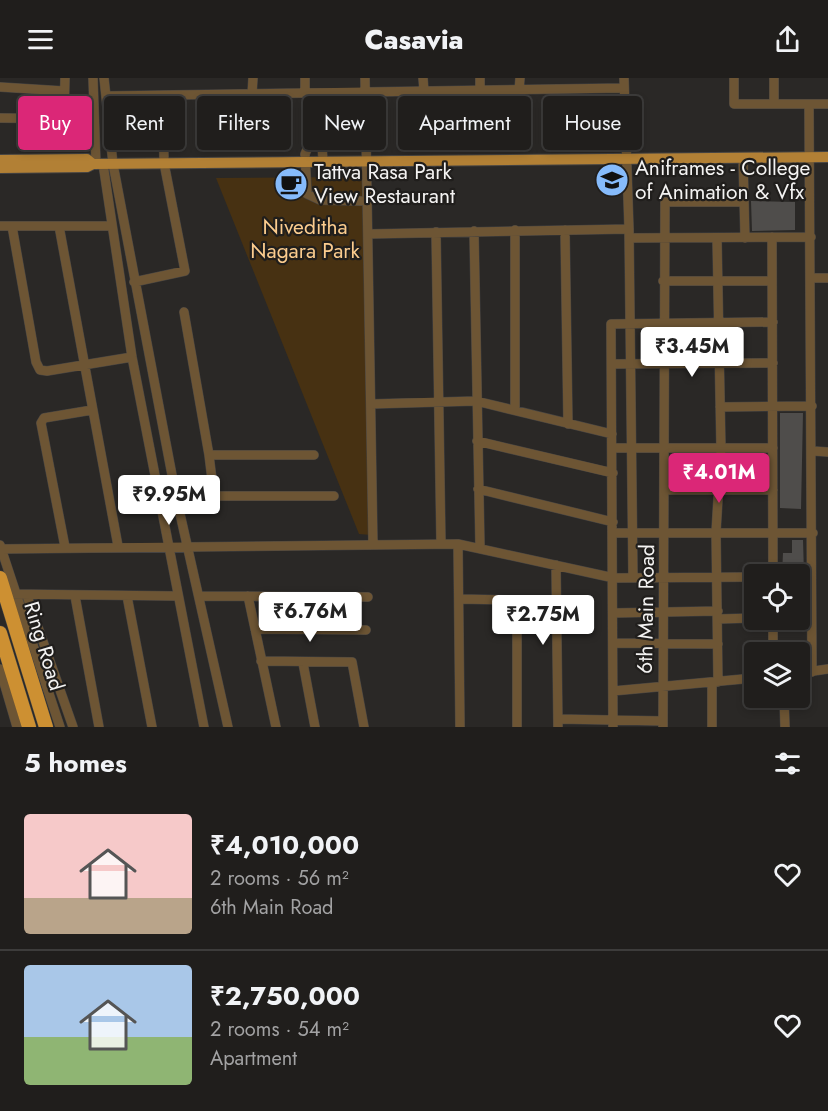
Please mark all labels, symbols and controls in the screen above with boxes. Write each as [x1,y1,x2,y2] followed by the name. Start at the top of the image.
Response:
[364,20,464,59] text: Casavia
[24,23,57,56] icon: menu
[771,23,804,56] icon: share
[18,96,92,150] chip: Buy
[104,96,185,150] chip: Rent
[197,96,291,150] chip: Filters
[303,96,386,150] chip: New
[398,96,531,150] chip: Apartment
[543,96,642,150] chip: House
[635,153,811,207] place label: Aniframes - College of Animation & Vfx
[314,157,455,211] place label: Tattva Rasa Park View Restaurant
[594,162,630,198] school or university icon: Aniframes - College of Animation & Vfx
[273,166,309,202] cafe icon: Tattva Rasa Park View Restaurant
[250,212,360,266] park label: Niveditha Nagara Park
[643,327,741,378] pin: ₹3.45M
[655,332,729,361] text: ₹3.45M
[670,453,768,504] pin: ₹4.01M
[682,458,756,487] text: ₹4.01M
[120,475,218,526] pin: ₹9.95M
[132,480,206,509] text: ₹9.95M
[630,544,662,674] street label: 6th Main Road
[744,564,810,708] map controls
[744,564,810,630] button: locate
[261,592,359,643] pin: ₹6.76M
[494,595,592,646] pin: ₹2.75M
[273,597,347,626] text: ₹6.76M
[16,598,72,694] street label: Ring Road
[506,600,580,629] text: ₹2.75M
[744,642,810,708] button: layers
[24,744,127,782] text: 5 homes
[771,747,804,780] icon: filters
[210,826,359,864] text: ₹4,010,000
[72,838,144,910] icon: home
[771,858,804,891] icon: heart
[210,864,349,893] text: 2 rooms · 56 m²
[210,893,333,922] text: 6th Main Road
[210,977,360,1015] text: ₹2,750,000
[72,989,144,1061] icon: home
[771,1009,804,1042] icon: heart
[210,1015,349,1044] text: 2 rooms · 54 m²
[210,1044,297,1073] text: Apartment

